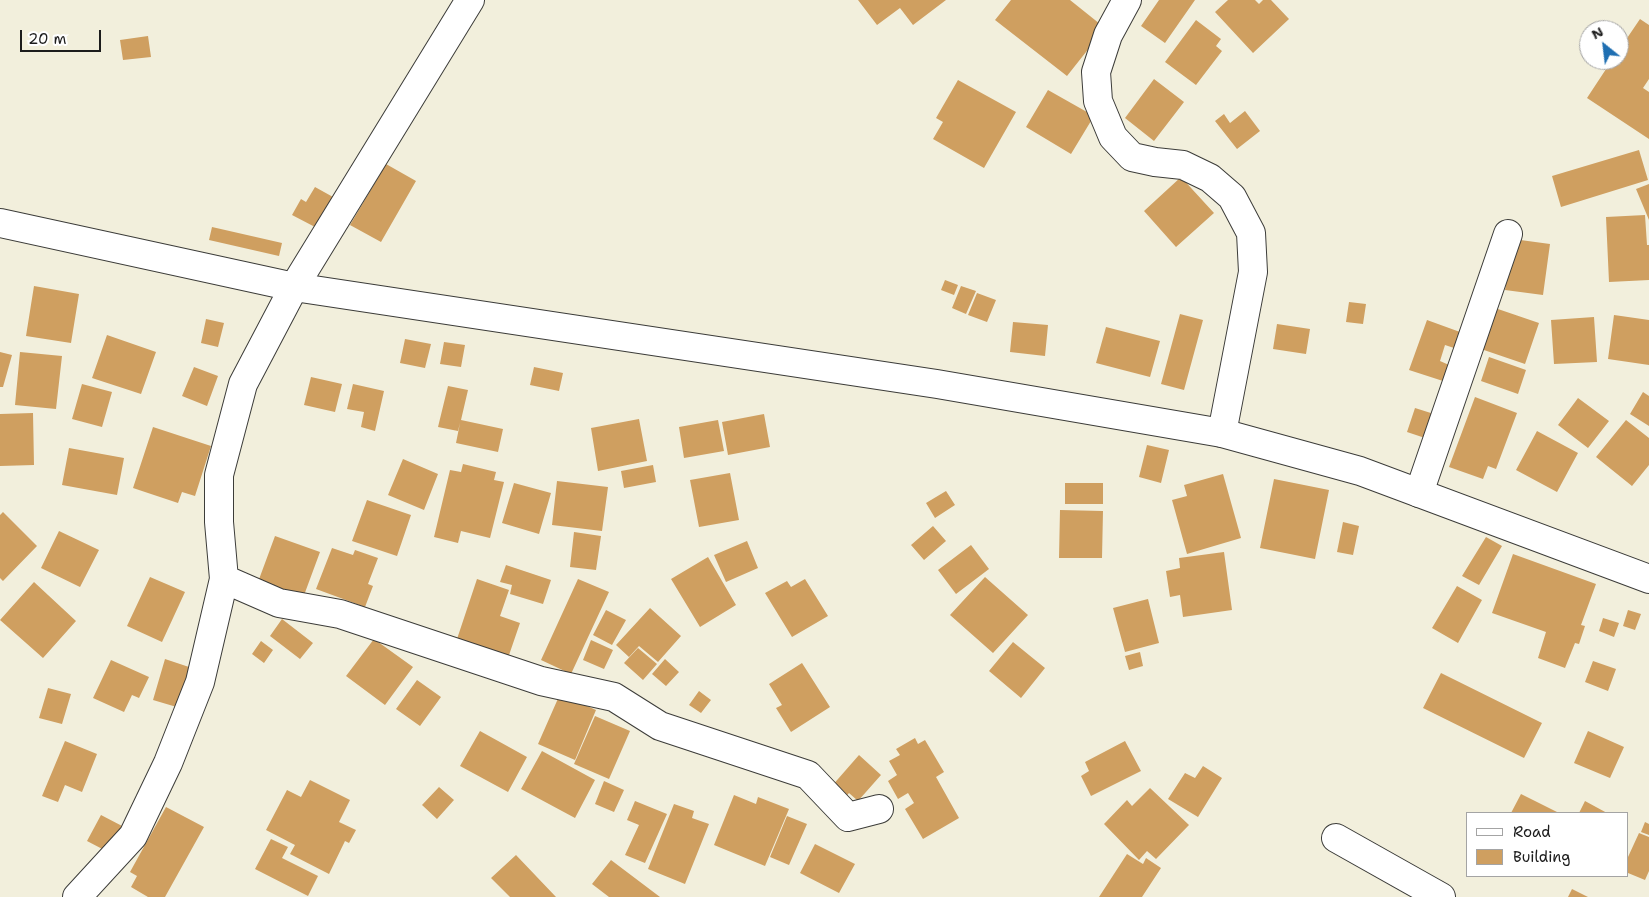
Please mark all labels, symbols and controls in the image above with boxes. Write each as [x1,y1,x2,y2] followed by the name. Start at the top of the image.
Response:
[22,20,104,52] scale bar
[1579,20,1629,70] north arrow
[1588,22,1606,43] text: N
[28,29,67,49] text: 20 m
[1466,812,1629,877] legend
[1513,822,1551,842] text: Road
[1513,847,1570,867] text: Building

